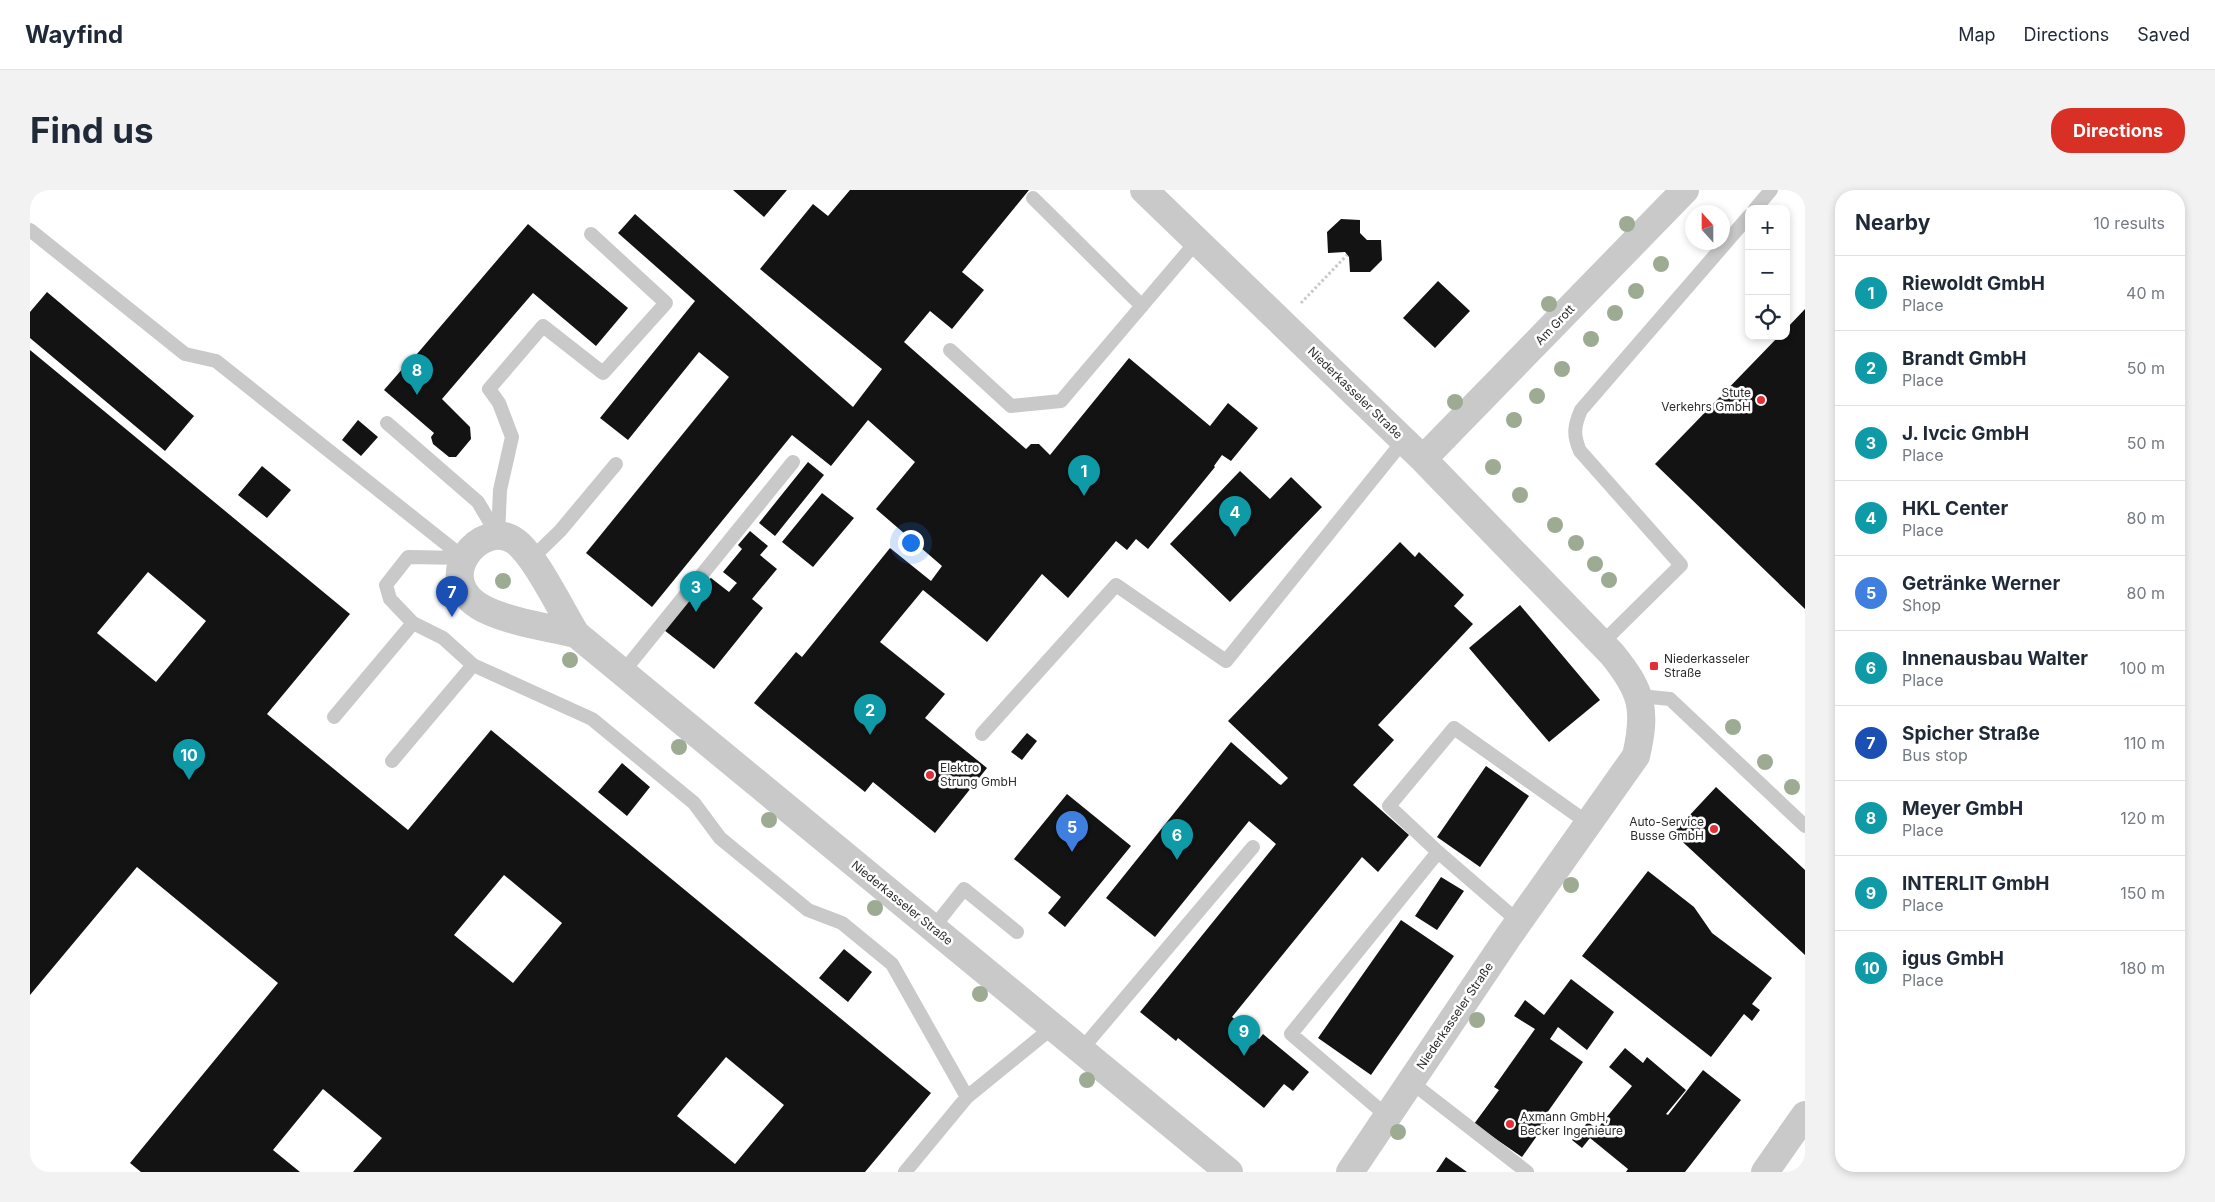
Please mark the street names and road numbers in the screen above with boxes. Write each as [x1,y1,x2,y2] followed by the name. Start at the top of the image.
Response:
[1532,301,1578,348] street label: Am Grott
[1305,343,1406,442] street label: Niederkasseler Straße
[849,857,956,948] street label: Niederkasseler Straße
[1413,959,1496,1072] street label: Niederkasseler Straße

